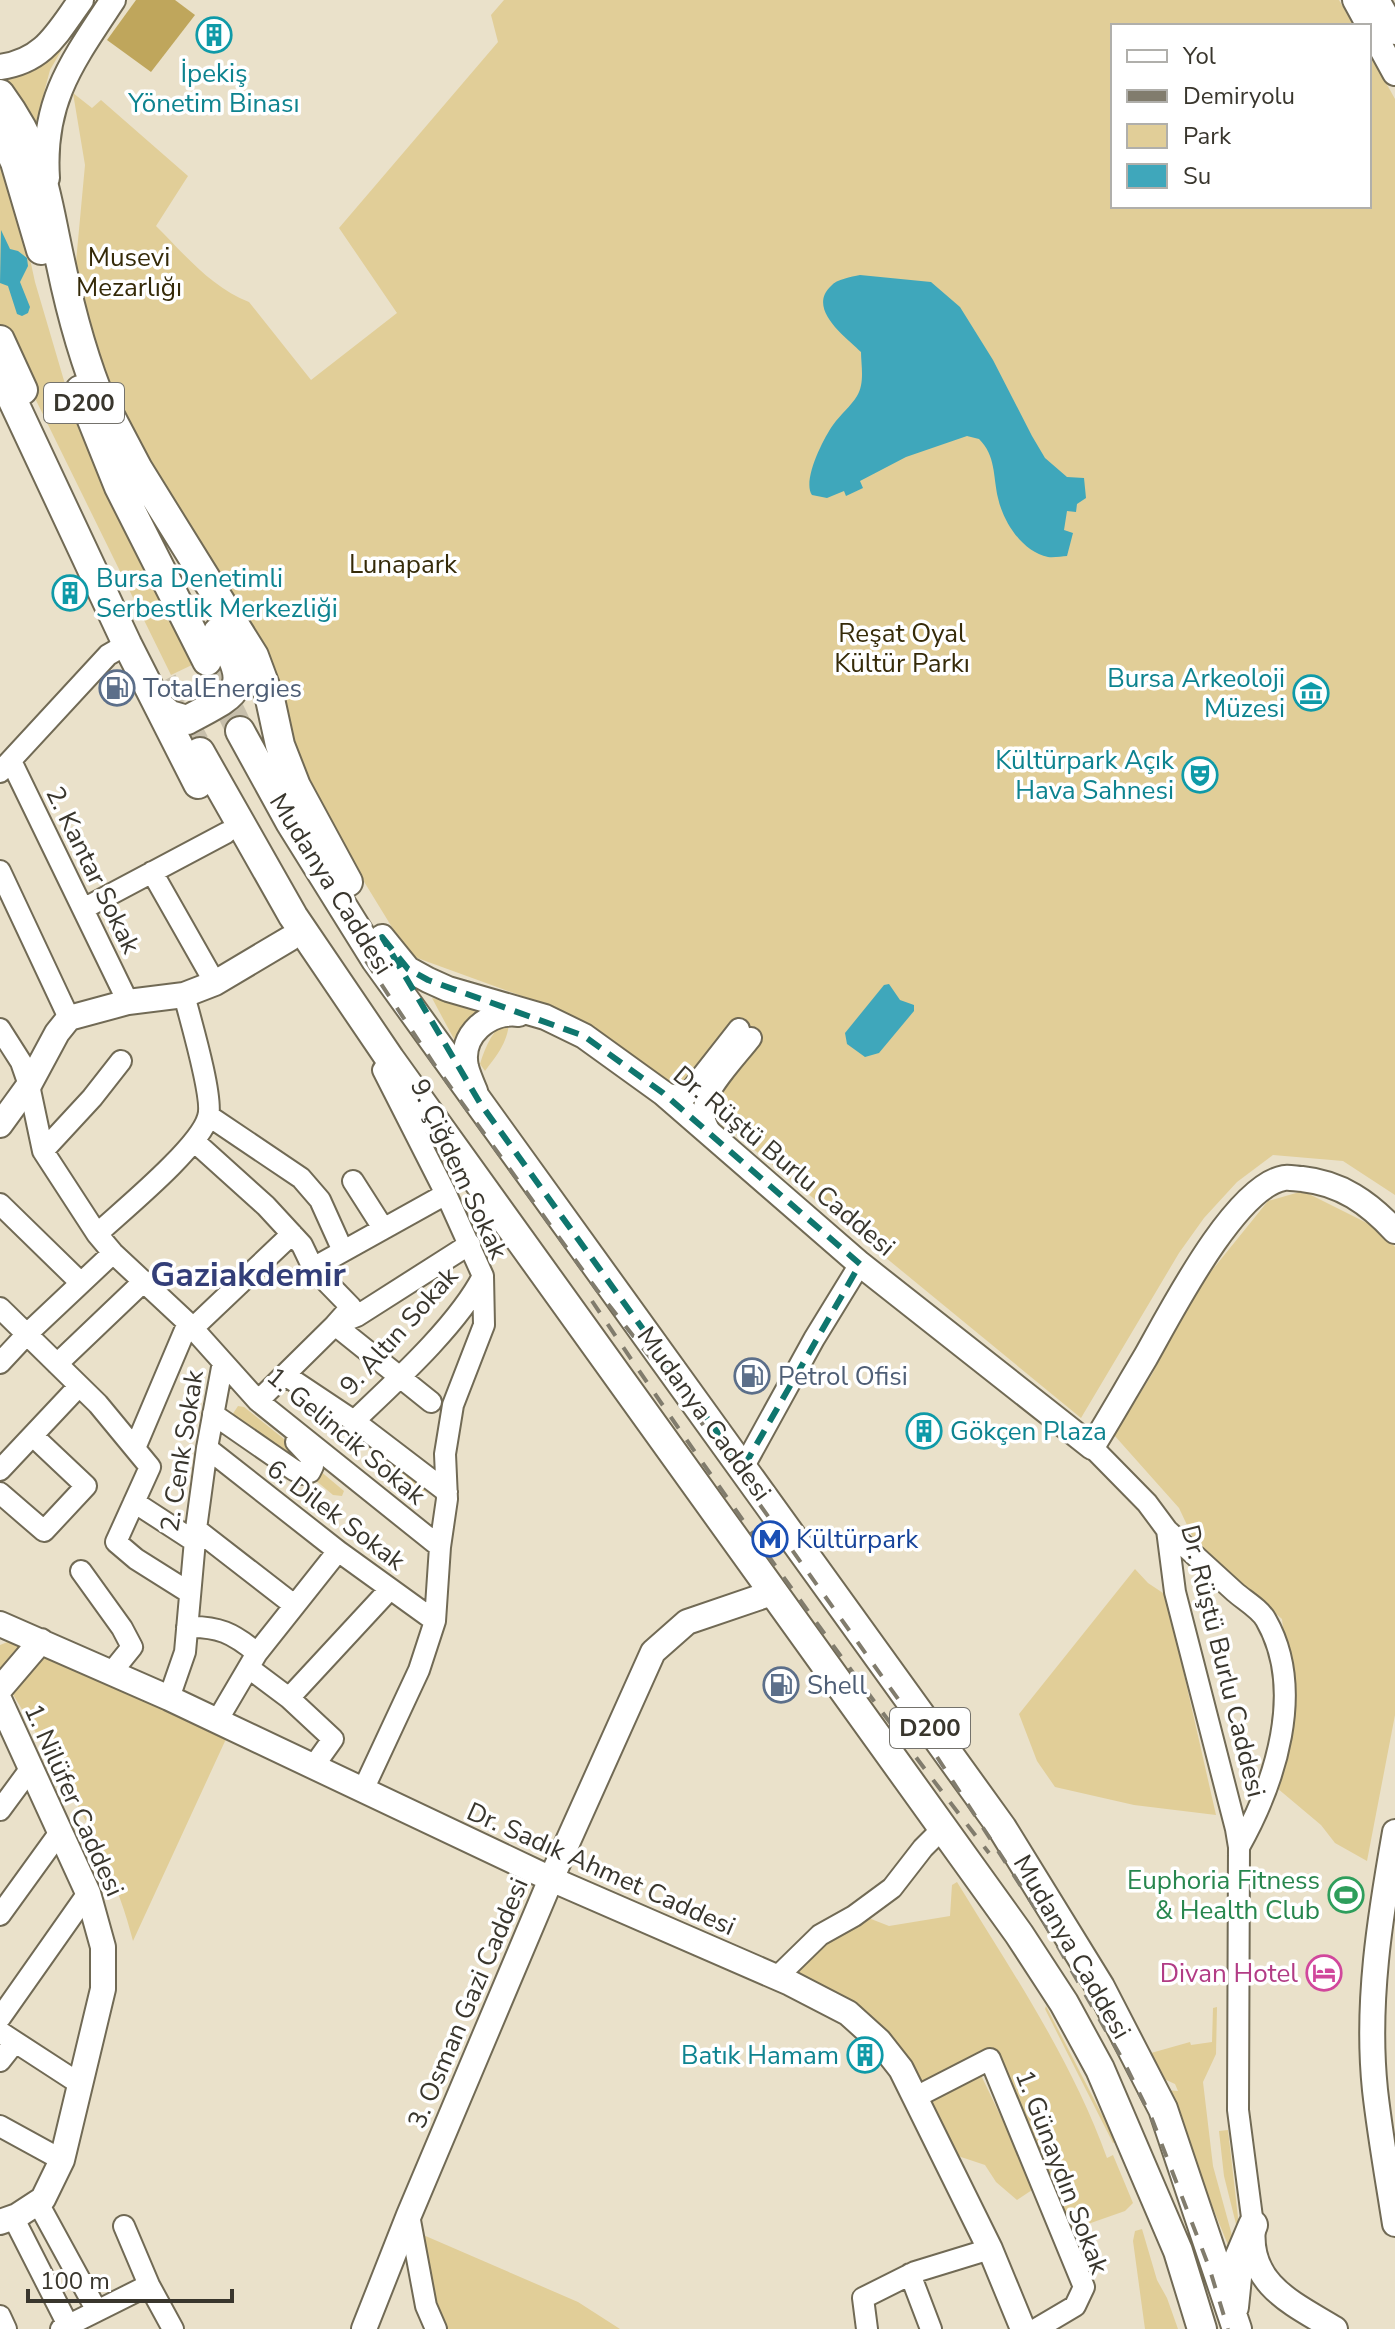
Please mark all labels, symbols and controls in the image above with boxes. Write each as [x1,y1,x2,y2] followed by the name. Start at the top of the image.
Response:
[195,16,233,54] building icon: İpekiş Yönetim Binası
[1111,24,1371,208] legend
[1182,40,1216,72] text: Yol
[127,56,300,121] place label: İpekiş Yönetim Binası
[1183,80,1295,112] text: Demiryolu
[1183,120,1232,152] text: Park
[1183,160,1211,192] text: Su
[76,240,182,305] park label: Musevi Mezarlığı
[44,383,124,423] road number: D200
[349,547,458,582] park label: Lunapark
[96,561,338,626] place label: Bursa Denetimli Serbestlik Merkezliği
[51,574,89,612] building icon: Bursa Denetimli Serbestlik Merkezliği
[834,616,970,681] park label: Reşat Oyal Kültür Parkı
[1107,661,1285,726] place label: Bursa Arkeoloji Müzesi
[98,669,136,707] fuel station icon: TotalEnergies
[143,671,302,706] place label: TotalEnergies
[1292,674,1330,712] museum icon: Bursa Arkeoloji Müzesi
[995,743,1175,808] place label: Kültürpark Açık Hava Sahnesi
[1181,756,1219,794] theatre icon: Kültürpark Açık Hava Sahnesi
[37,781,149,960] street label: 2. Kantar Sokak
[261,787,401,981] street label: Mudanya Caddesi
[666,1058,902,1264] street label: Dr. Rüştü Burlu Caddesi
[402,1073,516,1266] street label: 9. Çiğdem Sokak
[150,1252,346,1298] district label: Gaziakdemir
[332,1259,467,1403] street label: 9. Altın Sokak
[629,1320,779,1508] street label: Mudanya Caddesi
[733,1357,771,1395] fuel station icon: Petrol Ofisi
[259,1359,434,1513] street label: 1. Gelincik Sokak
[778,1359,908,1394] place label: Petrol Ofisi
[152,1367,212,1534] street label: 2. Cenk Sokak
[905,1412,943,1450] building icon: Gökçen Plaza
[950,1414,1107,1449] place label: Gökçen Plaza
[260,1451,413,1579] street label: 6. Dilek Sokak
[751,1520,789,1558] metro station icon: Kültürpark
[1172,1521,1274,1801] street label: Dr. Rüştü Burlu Caddesi
[796,1522,919,1557] place label: Kültürpark
[762,1666,800,1704] fuel station icon: Shell
[807,1668,867,1703] place label: Shell
[16,1698,132,1902] street label: 1. Nilüfer Caddesi
[890,1708,970,1748] road number: D200
[461,1794,741,1944] street label: Dr. Sadık Ahmet Caddesi
[1005,1848,1139,2046] street label: Mudanya Caddesi
[1127,1863,1320,1928] place label: Euphoria Fitness & Health Club
[399,1872,537,2134] street label: 3. Osman Gazi Caddesi
[1327,1876,1365,1914] sports icon: Euphoria Fitness & Health Club
[1305,1954,1343,1992] hotel icon: Divan Hotel
[1160,1956,1298,1991] place label: Divan Hotel
[846,2036,884,2074] building icon: Batık Hamam
[681,2038,839,2073] place label: Batık Hamam
[1007,2065,1117,2280] street label: 1. Günaydın Sokak
[28,2253,232,2303] scale bar
[40,2265,110,2297] text: 100 m

